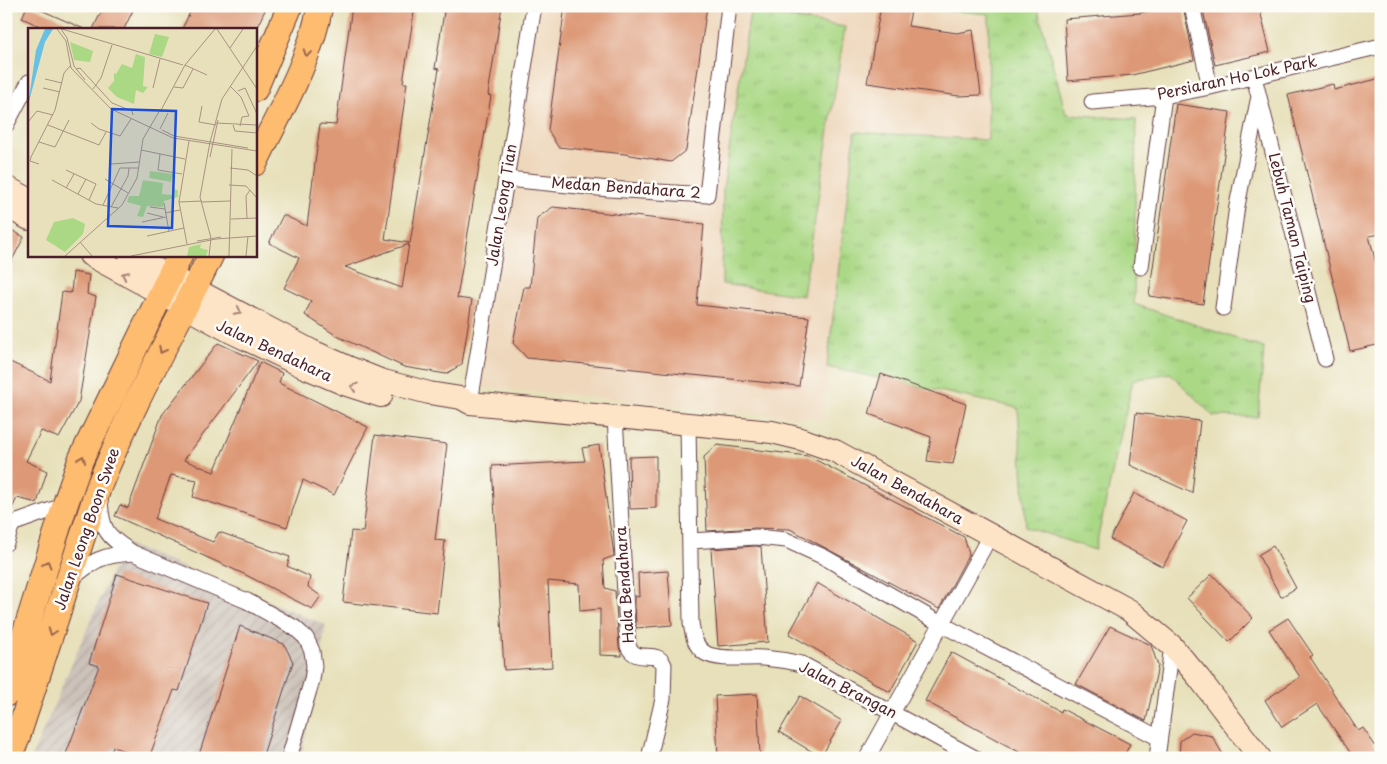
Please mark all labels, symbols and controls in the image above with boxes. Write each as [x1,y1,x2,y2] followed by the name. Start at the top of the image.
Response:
[28,28,256,256] inset map
[302,48,312,57] one-way arrow
[1155,48,1319,105] street label: Persiaran Ho Lok Park
[480,142,522,267] street label: Jalan Leong Tian
[1264,150,1323,305] street label: Lebuh Taman Taiping
[551,170,702,203] street label: Medan Bendahara 2
[121,271,130,281] one-way arrow
[232,305,241,315] one-way arrow
[213,313,337,387] street label: Jalan Bendahara
[159,345,169,354] one-way arrow
[351,383,359,393] one-way arrow
[47,444,124,613] street label: Jalan Leong Boon Swee
[847,448,969,529] street label: Jalan Bendahara
[75,455,86,464] one-way arrow
[608,525,639,644] street label: Hala Bendahara
[41,560,51,568] one-way arrow
[48,627,58,636] one-way arrow
[796,654,902,723] street label: Jalan Brangan

